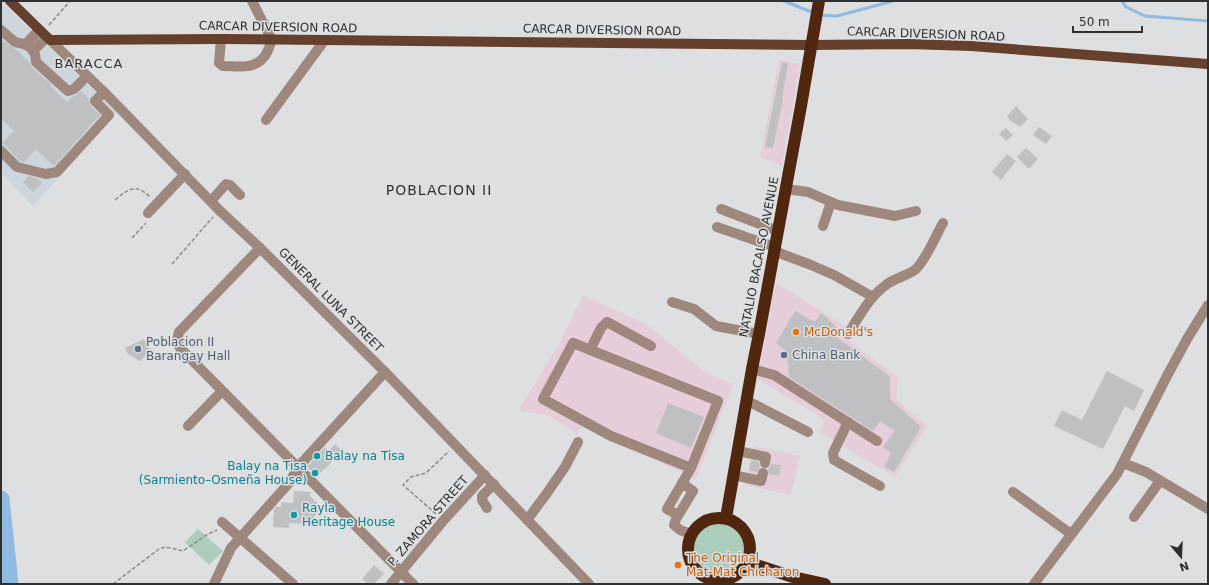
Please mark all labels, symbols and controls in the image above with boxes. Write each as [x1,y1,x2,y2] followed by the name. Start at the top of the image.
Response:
[1073,8,1142,34] scale bar
[1079,15,1110,29] text: 50 m
[199,19,357,35] street label: CARCAR DIVERSION ROAD
[523,22,681,38] street label: CARCAR DIVERSION ROAD
[847,24,1005,44] street label: CARCAR DIVERSION ROAD
[54,56,124,71] district label: BARACCA
[737,176,781,338] street label: NATALIO BACALSO AVENUE
[386,182,492,198] district label: POBLACION II
[276,245,387,356] street label: GENERAL LUNA STREET
[804,325,873,339] place label: McDonald's
[791,327,801,337] marker: McDonald's
[146,335,230,363] place label: Poblacion II Barangay Hall
[133,344,143,354] marker: Poblacion II Barangay Hall
[792,348,860,362] place label: China Bank
[779,350,789,360] marker: China Bank
[325,449,405,463] place label: Balay na Tisa
[312,451,322,461] marker: Balay na Tisa
[139,459,307,487] place label: Balay na Tisa (Sarmiento–Osmeña House)
[310,468,320,478] marker: Balay na Tisa (Sarmiento–Osmeña House)
[385,473,471,569] street label: P. ZAMORA STREET
[302,501,395,529] place label: Rayla Heritage House
[289,510,299,520] marker: Rayla Heritage House
[1161,537,1201,577] north arrow
[685,551,799,579] place label: The Original Mat-Mat Chicharon
[1178,558,1191,574] text: N
[673,560,683,570] marker: The Original Mat-Mat Chicharon

